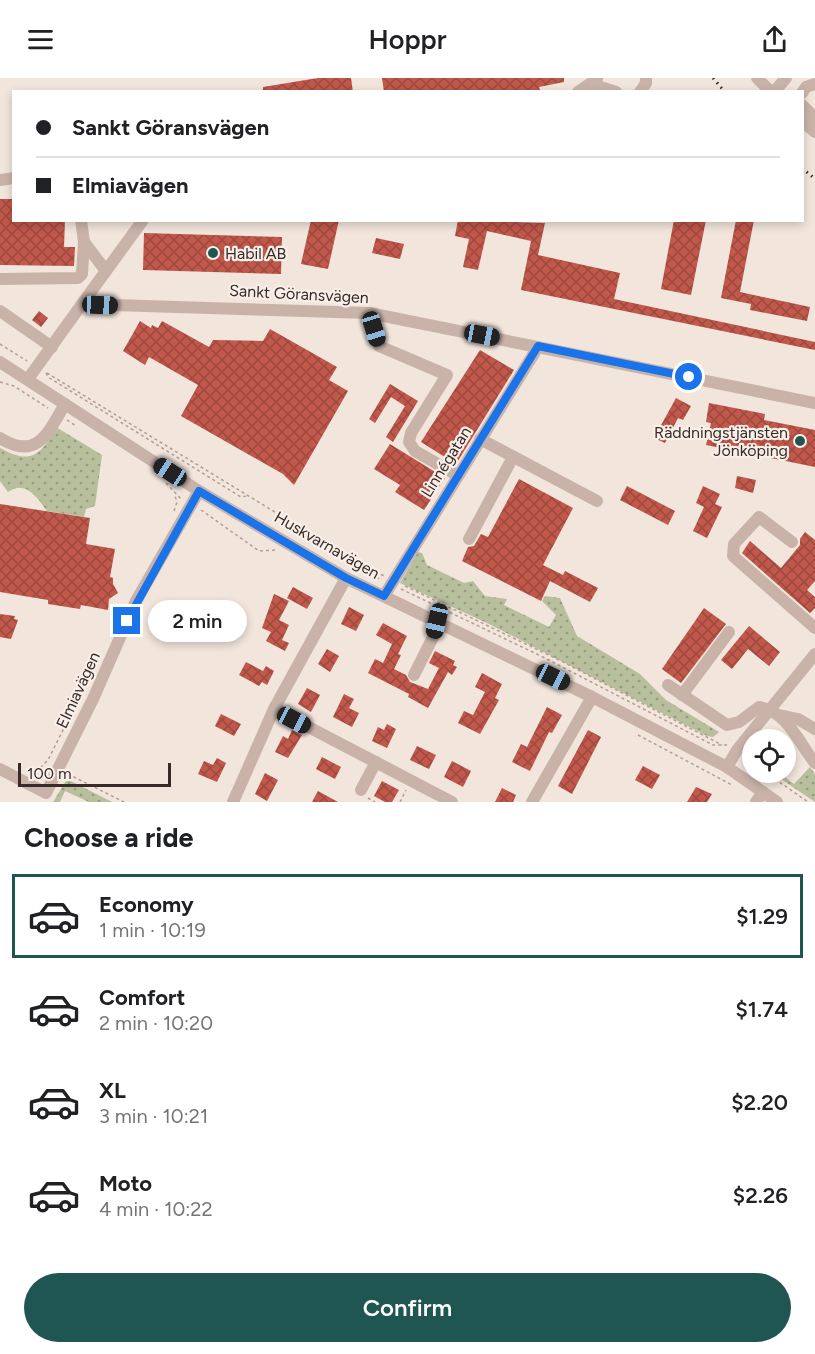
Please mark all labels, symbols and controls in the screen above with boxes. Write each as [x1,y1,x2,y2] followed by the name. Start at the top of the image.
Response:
[24,23,57,56] icon: menu
[369,23,446,56] text: Hoppr
[758,23,791,56] icon: share
[72,114,269,141] text: Sankt Göransvägen
[72,172,189,199] text: Elmiavägen
[225,244,287,263] place label: Habil AB
[206,246,220,260] marker: Habil AB
[229,281,369,307] street label: Sankt Göransvägen
[82,295,118,315] car
[360,309,388,349] car
[463,323,501,347] car
[675,363,702,390] route start
[417,423,475,501] street label: Linnégatan
[654,423,788,460] place label: Räddningstjänsten Jönköping
[793,434,807,448] marker: Räddningstjänsten Jönköping
[150,455,190,489] car
[271,507,383,583] street label: Huskvarnavägen
[148,600,247,642] callout: 2 min
[424,601,450,641] car
[113,607,140,634] route end
[173,609,222,633] text: 2 min
[52,649,104,731] street label: Elmiavägen
[533,661,573,693] car
[274,704,314,736] car
[742,729,796,783] map controls
[742,729,796,783] button: locate
[18,760,171,788] scale bar
[27,764,72,783] text: 100 m
[24,821,193,854] text: Choose a ride
[27,889,81,943] icon: car
[99,891,194,918] text: Economy
[736,903,788,930] text: $1.29
[99,918,206,942] text: 1 min · 10:19
[27,982,81,1036] icon: car
[99,984,185,1011] text: Comfort
[736,996,788,1023] text: $1.74
[99,1011,213,1035] text: 2 min · 10:20
[27,1075,81,1129] icon: car
[99,1077,126,1104] text: XL
[731,1089,788,1116] text: $2.20
[99,1104,208,1128] text: 3 min · 10:21
[27,1168,81,1222] icon: car
[99,1170,152,1197] text: Moto
[733,1182,788,1209] text: $2.26
[99,1197,213,1221] text: 4 min · 10:22
[24,1273,791,1342] button: Confirm

